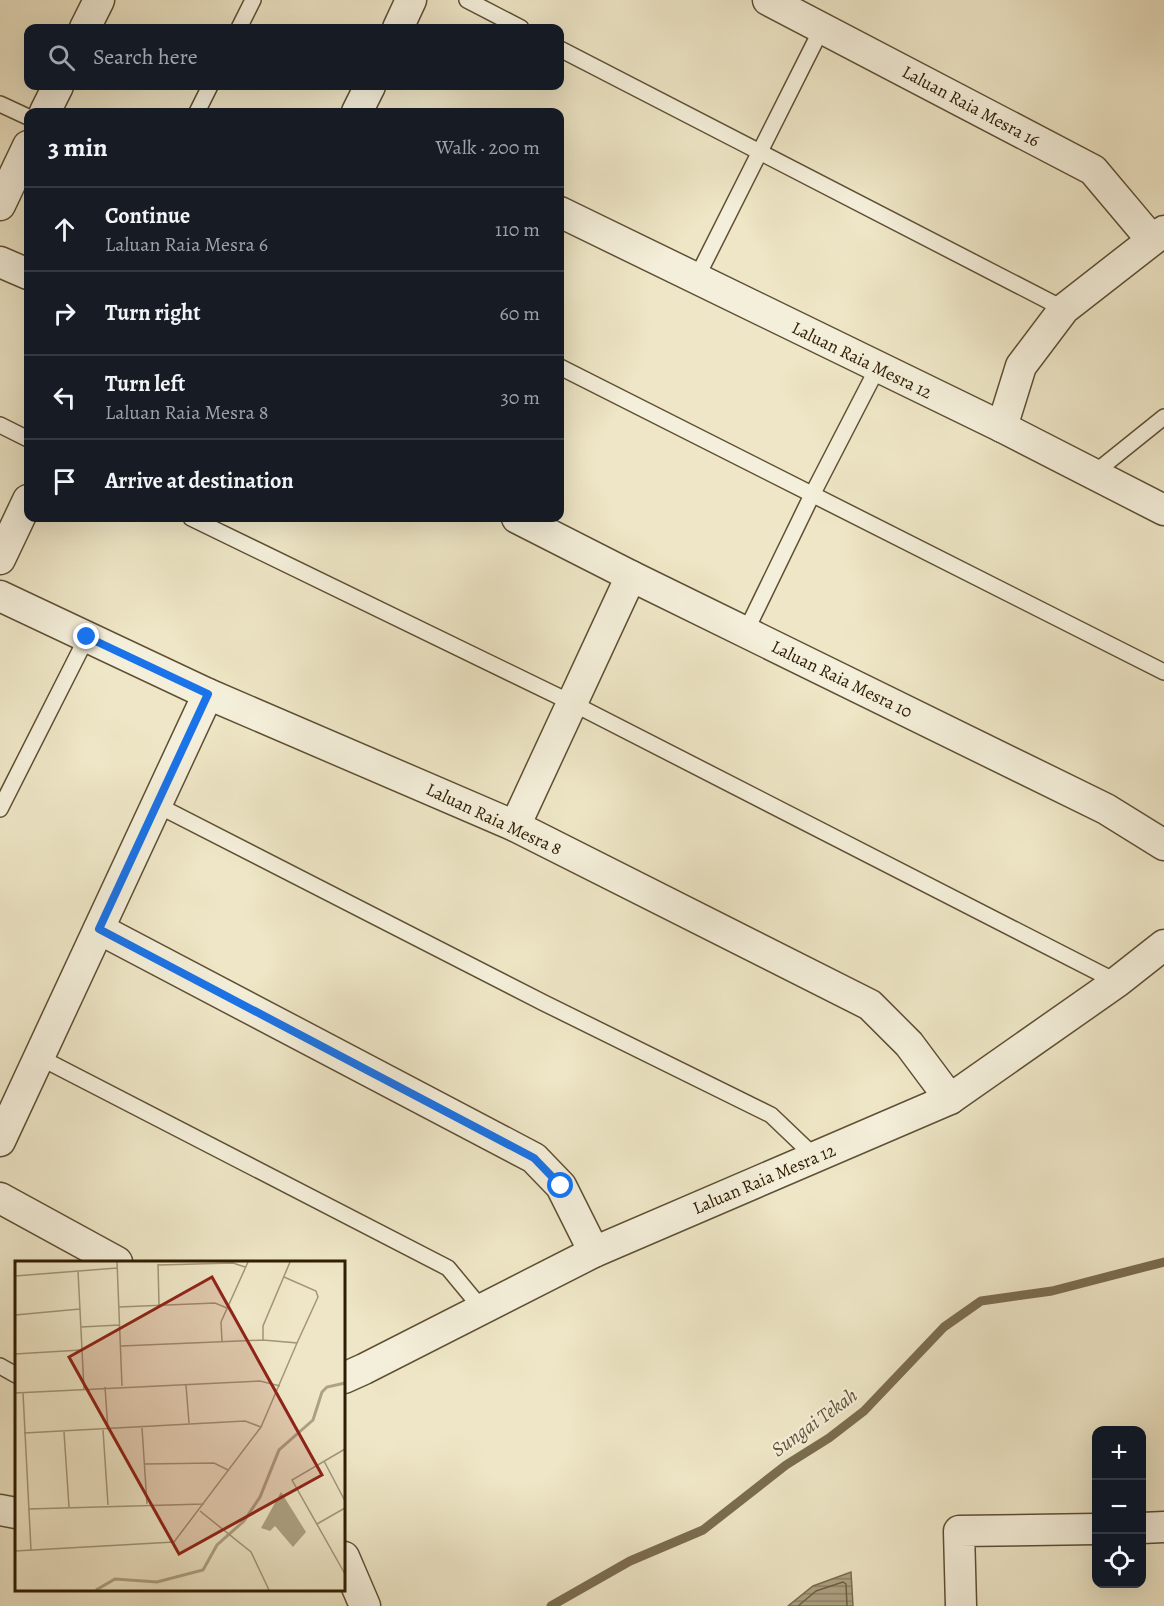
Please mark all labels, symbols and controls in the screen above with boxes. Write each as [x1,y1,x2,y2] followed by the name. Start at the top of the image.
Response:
[24,24,564,90] search box
[45,41,78,74] icon: search
[93,42,198,72] text: Search here
[898,60,1044,152] street label: Laluan Raia Mesra 16
[48,130,108,165] text: 3 min
[436,134,540,161] text: Walk · 200 m
[105,201,190,231] text: Continue
[48,213,81,246] icon: ahead
[495,216,540,243] text: 110 m
[105,231,268,258] text: Laluan Raia Mesra 6
[48,297,81,330] icon: right
[105,298,201,328] text: Turn right
[500,300,540,327] text: 60 m
[788,316,936,405] street label: Laluan Raia Mesra 12
[105,369,185,399] text: Turn left
[48,381,81,414] icon: left
[500,384,540,411] text: 30 m
[105,399,268,426] text: Laluan Raia Mesra 8
[48,465,81,498] icon: arrive
[105,466,294,496] text: Arrive at destination
[73,623,99,649] route end
[767,634,917,724] street label: Laluan Raia Mesra 10
[422,777,566,861] street label: Laluan Raia Mesra 8
[689,1138,840,1220] street label: Laluan Raia Mesra 12
[547,1172,573,1198] route start
[15,1261,345,1591] inset map
[766,1382,863,1463] water label: Sungai Tekah
[1092,1426,1146,1588] map controls
[1092,1426,1146,1480] button: +
[1092,1480,1146,1534] button: −
[1092,1534,1146,1588] button: locate

